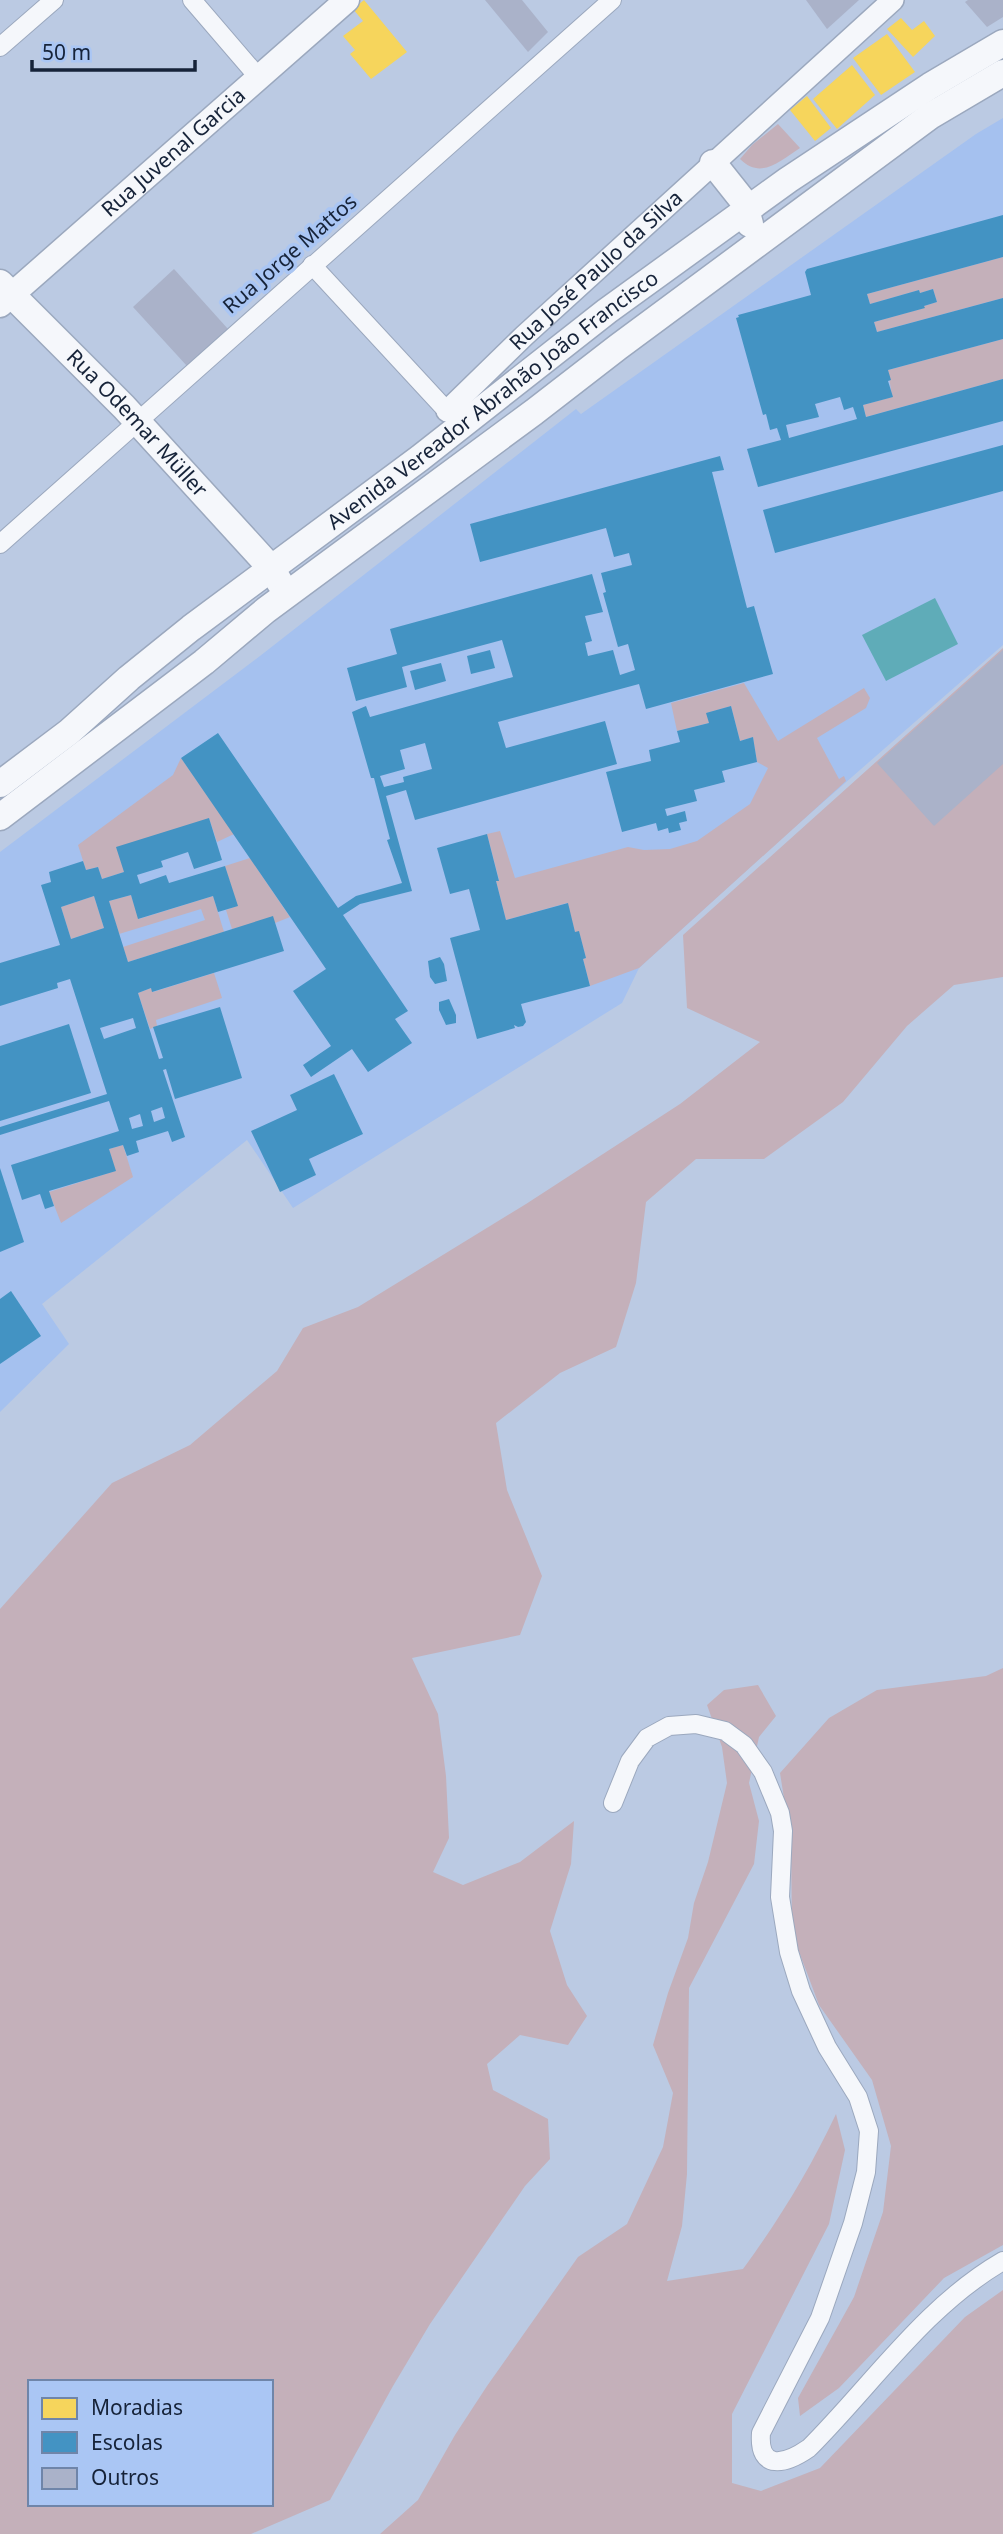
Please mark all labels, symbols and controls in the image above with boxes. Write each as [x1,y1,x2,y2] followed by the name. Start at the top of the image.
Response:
[32,28,194,72] scale bar
[42,38,91,66] text: 50 m
[95,81,251,223] street label: Rua Juvenal Garcia
[503,183,688,356] street label: Rua José Paulo da Silva
[216,187,362,319] street label: Rua Jorge Mattos
[321,263,664,535] street label: Avenida Vereador Abrahão João Francisco
[61,343,214,503] street label: Rua Odemar Müller
[28,2380,273,2506] legend
[91,2393,183,2421] text: Moradias
[91,2428,163,2456] text: Escolas
[91,2463,159,2491] text: Outros

